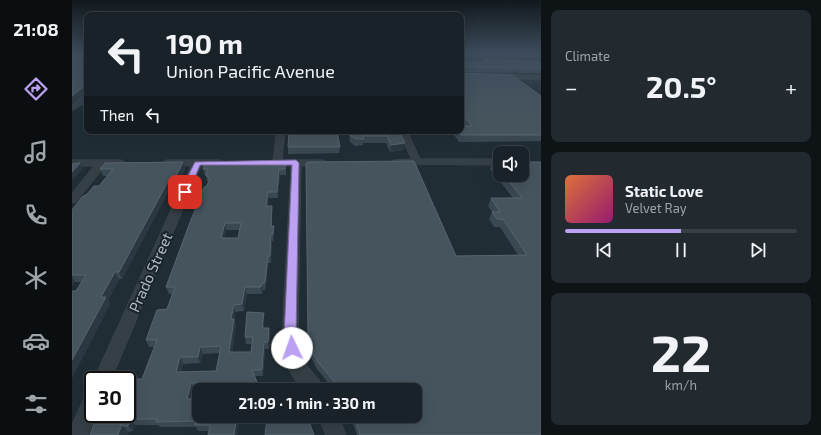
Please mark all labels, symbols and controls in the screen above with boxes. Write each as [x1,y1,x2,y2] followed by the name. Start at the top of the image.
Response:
[13,18,59,40] text: 21:08
[166,26,243,60] text: 190 m
[100,28,152,80] icon: left
[565,48,610,64] text: Climate
[166,60,335,82] text: Union Pacific Avenue
[646,68,717,104] text: 20.5°
[565,74,578,100] text: −
[785,74,797,100] text: +
[22,75,50,103] icon: directions
[142,104,164,126] icon: left
[100,106,134,124] text: Then
[22,138,50,166] icon: music
[493,146,529,182] map controls
[493,146,529,182] button: sound
[168,175,202,209] pin
[174,181,196,203] icon: arrive
[625,182,703,200] text: Static Love
[625,200,687,216] text: Velvet Ray
[22,201,50,229] icon: phone
[124,229,176,315] street label: Prado Street
[593,239,615,261] icon: previous
[670,239,692,261] icon: pause
[747,239,769,261] icon: next
[22,264,50,292] icon: climate
[651,320,711,382] text: 22
[22,327,50,355] icon: car
[271,327,313,369] position arrow
[84,371,136,423] speed limit sign: 30
[665,377,697,393] text: km/h
[22,390,50,418] icon: filters
[239,394,375,412] text: 21:09 · 1 min · 330 m

